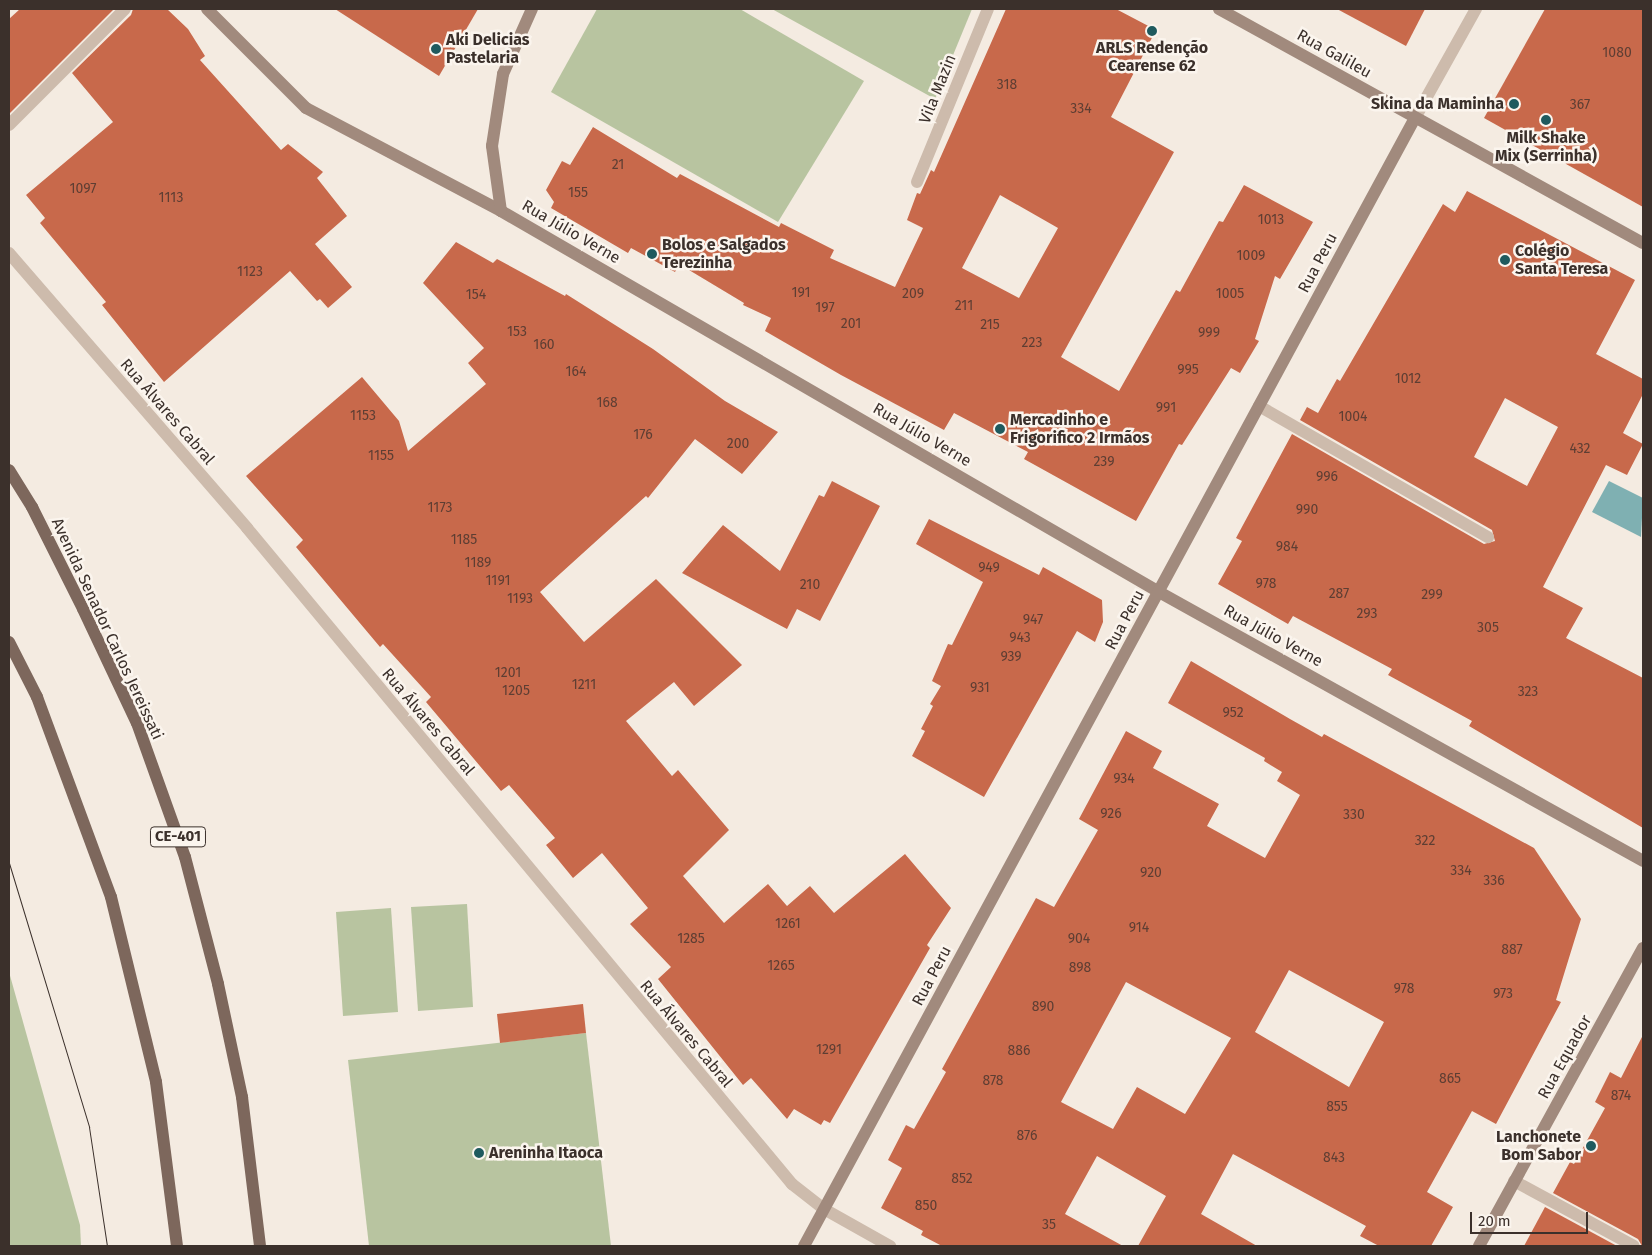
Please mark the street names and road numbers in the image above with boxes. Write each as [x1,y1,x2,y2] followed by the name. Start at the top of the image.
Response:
[1293,26,1375,82] street label: Rua Galileu
[915,52,961,126] street label: Vila Mazin
[518,196,624,268] street label: Rua Júlio Verne
[1294,230,1342,296] street label: Rua Peru
[116,355,218,469] street label: Rua Álvares Cabral
[869,399,975,471] street label: Rua Júlio Verne
[47,515,167,743] street label: Avenida Senador Carlos Jereissati
[1101,587,1149,653] street label: Rua Peru
[1220,601,1326,671] street label: Rua Júlio Verne
[378,665,478,779] street label: Rua Álvares Cabral
[149,824,207,850] road number: CE-401
[908,943,956,1009] street label: Rua Peru
[636,977,736,1091] street label: Rua Álvares Cabral
[1534,1012,1596,1102] street label: Rua Equador

